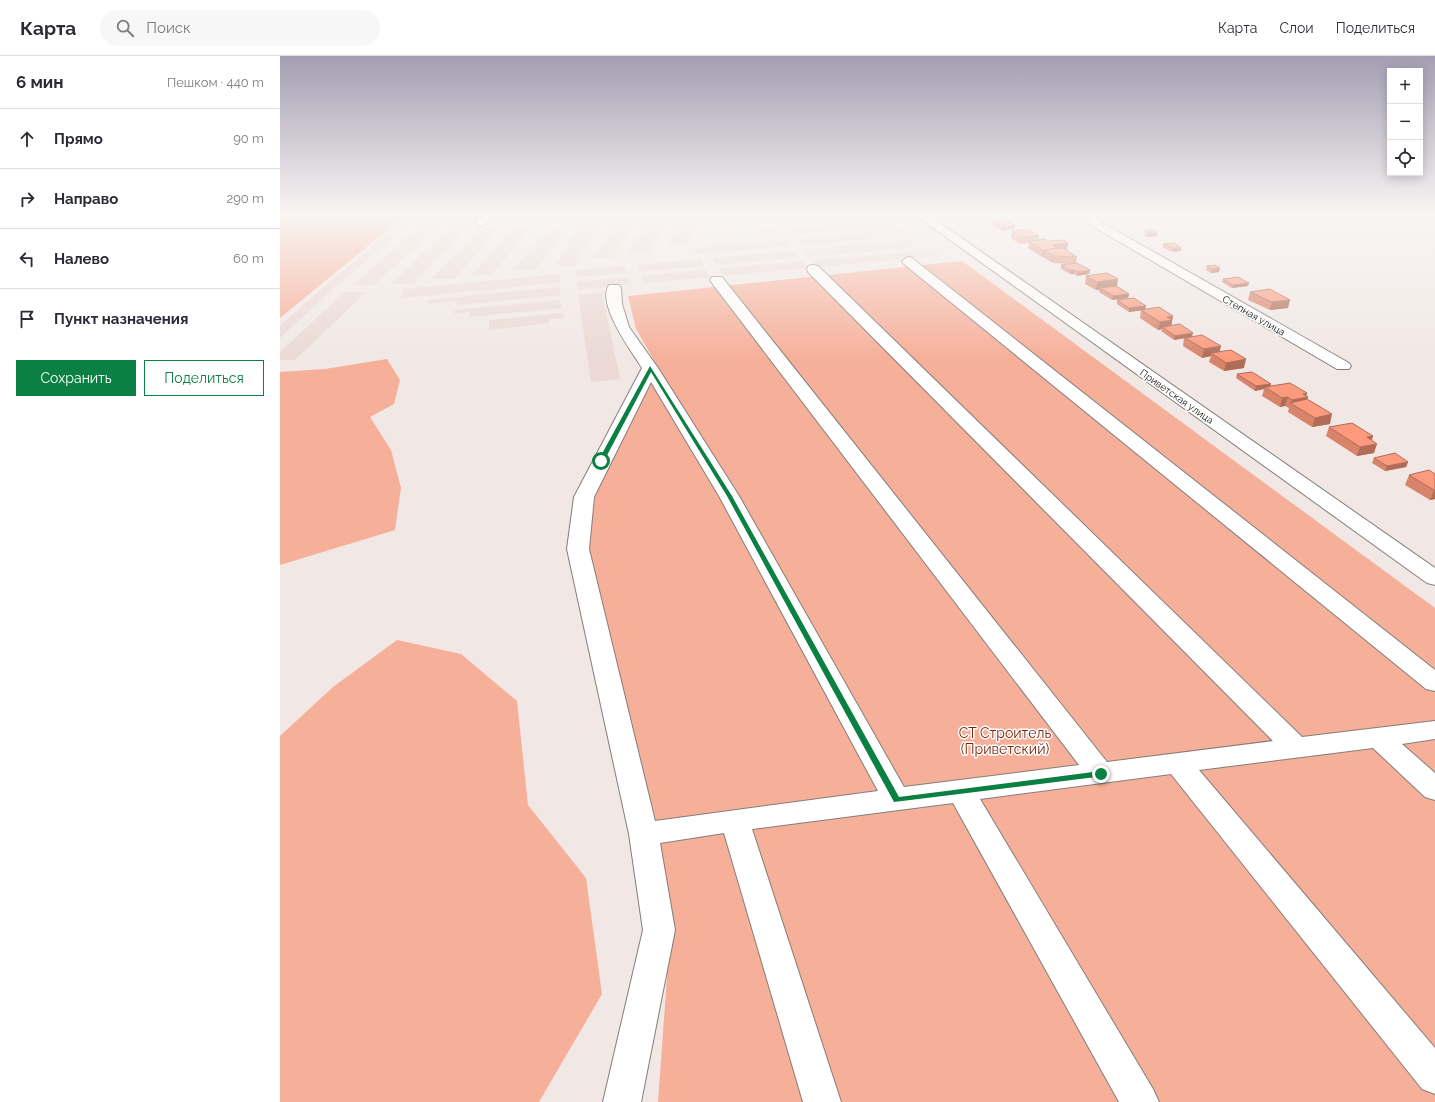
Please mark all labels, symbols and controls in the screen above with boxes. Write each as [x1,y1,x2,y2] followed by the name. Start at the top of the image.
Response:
[100,10,380,46] search box
[20,17,76,39] text: Карта
[114,17,136,39] icon: search
[146,19,191,37] text: Поиск
[1218,20,1257,36] text: Карта
[1279,20,1314,36] text: Слои
[1336,20,1415,36] text: Поделиться
[1387,68,1423,176] map controls
[1387,68,1423,104] button: +
[16,72,63,92] text: 6 мин
[167,75,264,90] text: Пешком · 440 m
[1387,104,1423,140] button: −
[16,128,38,150] icon: ahead
[54,130,103,148] text: Прямо
[233,131,264,146] text: 90 m
[1387,140,1423,176] button: locate
[16,188,38,210] icon: right
[54,190,118,208] text: Направо
[226,191,264,206] text: 290 m
[16,248,38,270] icon: left
[54,250,109,268] text: Налево
[233,251,264,266] text: 60 m
[1221,293,1287,338] street label: Степная улица
[16,308,38,330] icon: arrive
[54,310,188,328] text: Пункт назначения
[16,360,136,396] button: Сохранить
[144,360,264,396] button: Поделиться
[1138,367,1216,426] street label: Приветская улица
[592,452,610,470] route start
[959,725,1051,757] park label: СТ Строитель (Приветский)
[1092,765,1110,783] route end

